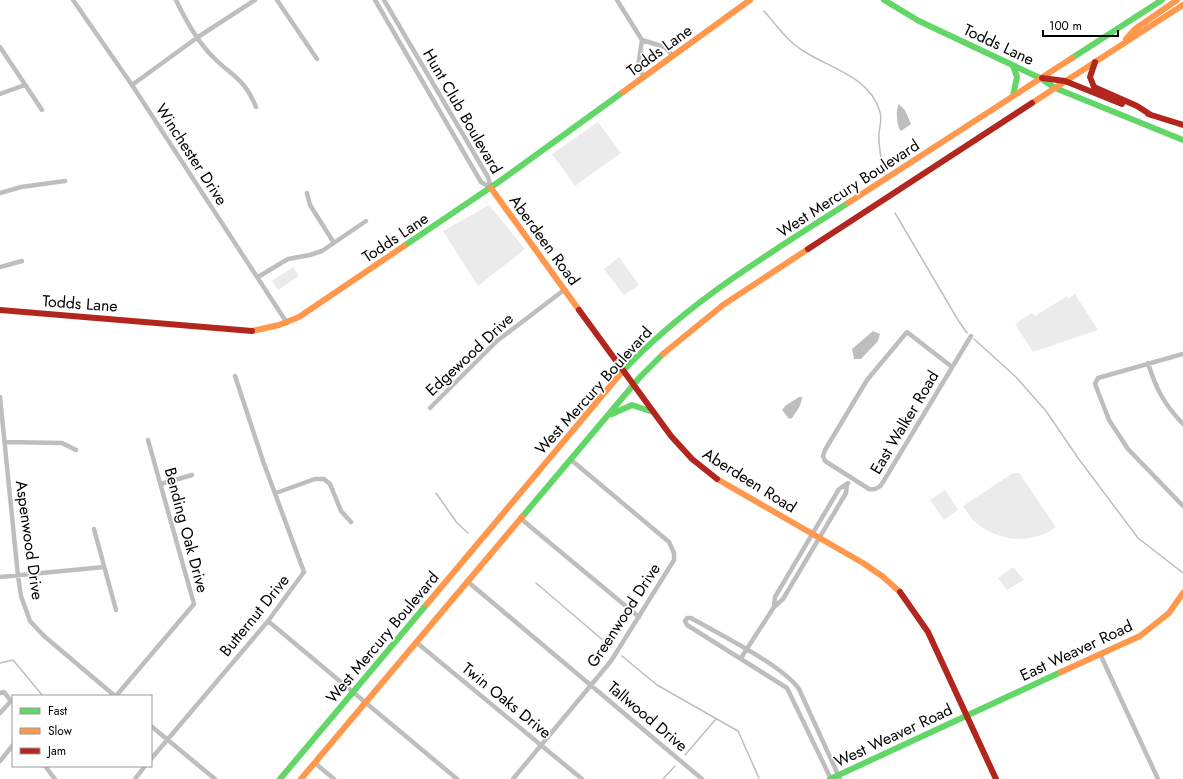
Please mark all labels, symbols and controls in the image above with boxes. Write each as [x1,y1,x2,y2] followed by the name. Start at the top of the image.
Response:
[1043,12,1118,38] scale bar
[1049,17,1082,35] text: 100 m
[960,18,1038,71] street label: Todds Lane
[622,19,697,82] street label: Todds Lane
[417,44,508,178] street label: Hunt Club Boulevard
[150,99,233,210] street label: Winchester Drive
[773,134,924,243] street label: West Mercury Boulevard
[504,190,585,290] street label: Aberdeen Road
[358,207,433,268] street label: Todds Lane
[41,289,118,318] street label: Todds Lane
[420,308,518,401] street label: Edgewood Drive
[530,321,657,459] street label: West Mercury Boulevard
[864,366,944,478] street label: East Walker Road
[698,442,801,518] street label: Aberdeen Road
[159,465,214,595] street label: Bending Oak Drive
[10,479,49,601] street label: Aspenwood Drive
[581,559,666,672] street label: Greenwood Drive
[320,567,444,708] street label: West Mercury Boulevard
[214,569,295,661] street label: Butternut Drive
[1016,614,1136,687] street label: East Weaver Road
[457,657,556,744] street label: Twin Oaks Drive
[603,676,693,757] street label: Tallwood Drive
[12,695,152,767] legend
[830,698,956,773] street label: West Weaver Road
[48,702,67,720] text: Fast
[48,722,73,740] text: Slow
[46,742,66,760] text: Jam

